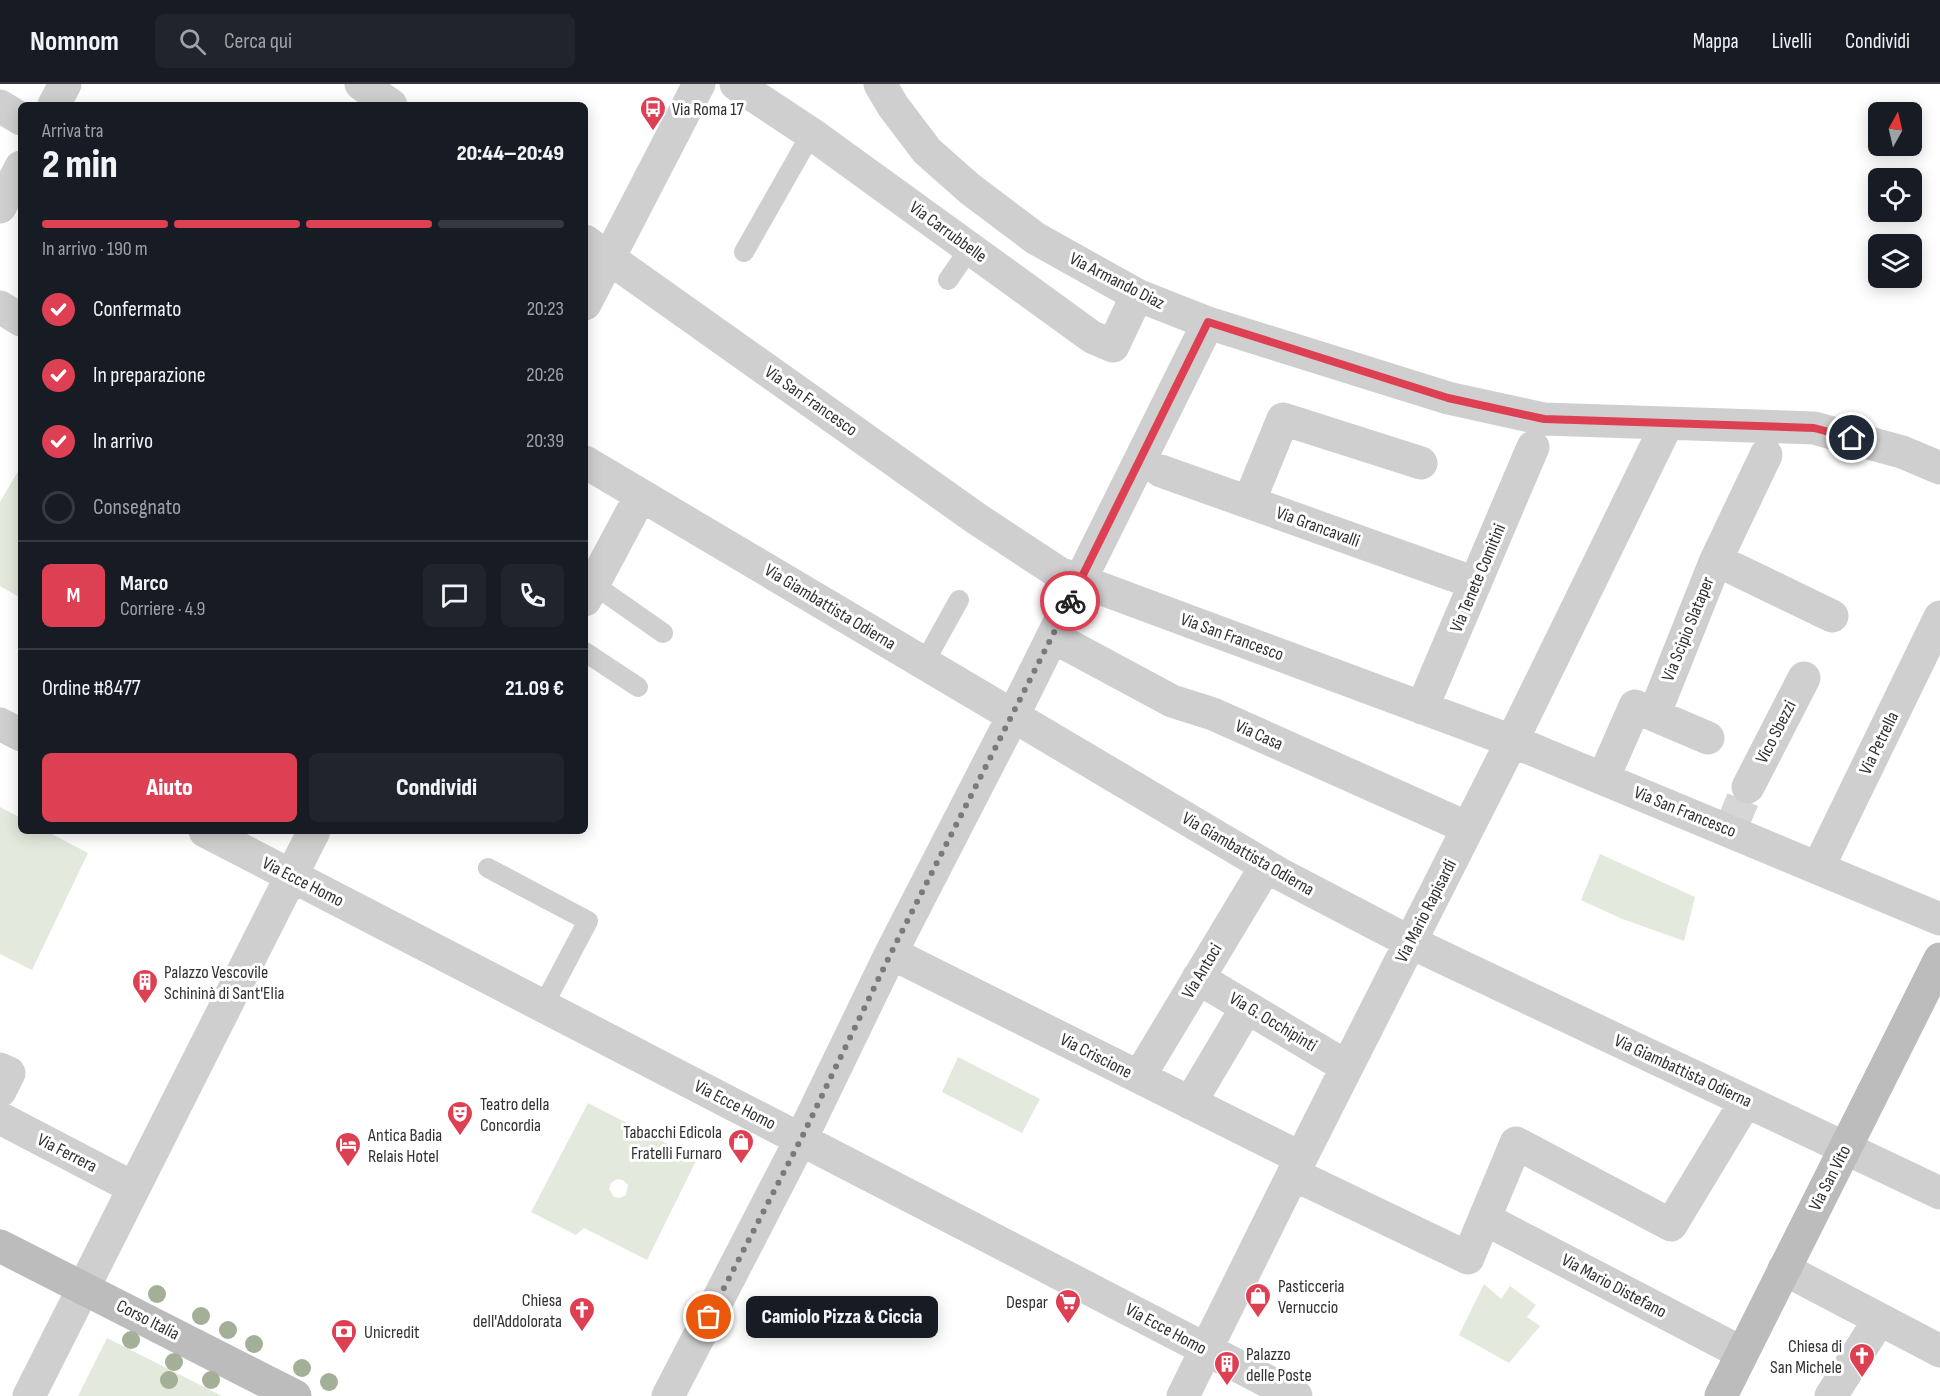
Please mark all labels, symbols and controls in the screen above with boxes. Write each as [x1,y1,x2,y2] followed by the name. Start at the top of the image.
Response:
[155,14,575,68] search box
[30,25,119,58] text: Nomnom
[176,25,209,58] icon: search
[224,28,292,55] text: Cerca qui
[1693,29,1739,54] text: Mappa
[1772,29,1812,54] text: Livelli
[1845,29,1910,54] text: Condividi
[638,94,668,132] bus stop icon: Via Roma 17
[672,99,744,120] place label: Via Roma 17
[1868,102,1922,156] north arrow
[1868,102,1922,288] map controls
[42,119,104,143] text: Arriva tra
[457,140,564,167] text: 20:44–20:49
[42,142,118,189] text: 2 min
[1868,168,1922,222] button: locate
[905,197,991,267] street label: Via Carrubbelle
[1868,234,1922,288] button: layers
[42,237,148,261] text: In arrivo · 190 m
[1066,248,1169,314] street label: Via Armando Diaz
[42,293,75,326] icon: check
[93,296,181,323] text: Confermato
[527,297,564,321] text: 20:23
[42,359,75,392] icon: check
[761,361,861,441] street label: Via San Francesco
[93,362,206,389] text: In preparazione
[526,363,564,387] text: 20:26
[1826,412,1877,463] pin
[1835,421,1868,454] icon: home
[42,425,75,458] icon: check
[93,428,153,455] text: In arrivo
[526,429,564,453] text: 20:39
[93,494,181,521] text: Consegnato
[1273,502,1363,552] street label: Via Grancavalli
[1446,521,1510,635] street label: Via Tenete Comitini
[761,560,899,654] street label: Via Giambattista Odierna
[423,564,486,627] button: chat
[501,564,564,627] button: phone
[120,570,168,597] text: Marco
[1040,571,1100,631] courier
[1658,574,1718,684] street label: Via Scipio Slataper
[67,582,80,609] text: M
[1054,585,1087,618] icon: bike
[120,597,205,621] text: Corriere · 4.9
[1178,609,1286,665] street label: Via San Francesco
[42,675,141,702] text: Ordine #8477
[505,675,564,702] text: 21.09 €
[1751,697,1801,767] street label: Vico Sbezzi
[1855,708,1903,778] street label: Via Petrella
[1232,715,1286,755] street label: Via Casa
[42,753,297,822] button: Aiuto
[309,753,564,822] button: Condividi
[1631,782,1739,842] street label: Via San Francesco
[1178,808,1318,900] street label: Via Giambattista Odierna
[259,853,347,911] street label: Via Ecce Homo
[1391,856,1461,966] street label: Via Mario Rapisardi
[1177,940,1227,1002] street label: Via Antoci
[164,962,284,1004] place label: Palazzo Vescovile Schininà di Sant'Elia
[130,967,160,1005] building icon: Palazzo Vescovile Schininà di Sant'Elia
[1225,988,1321,1056] street label: Via G. Occhipinti
[1057,1029,1135,1083] street label: Via Criscione
[1611,1030,1755,1112] street label: Via Giambattista Odierna
[691,1076,779,1134] street label: Via Ecce Homo
[480,1094,549,1136] place label: Teatro della Concordia
[445,1099,475,1137] theatre icon: Teatro della Concordia
[623,1122,722,1164] place label: Tabacchi Edicola Fratelli Furnaro
[367,1125,442,1167] place label: Antica Badia Relais Hotel
[726,1127,756,1165] shop icon: Tabacchi Edicola Fratelli Furnaro
[34,1129,100,1177] street label: Via Ferrera
[333,1130,363,1168] hotel icon: Antica Badia Relais Hotel
[1805,1142,1855,1214] street label: Via San Vito
[1558,1249,1670,1323] street label: Via Mario Distefano
[1278,1276,1345,1318] place label: Pasticceria Vernuccio
[1243,1281,1273,1319] shop icon: Pasticceria Vernuccio
[1053,1287,1083,1325] supermarket icon: Despar
[473,1290,562,1332] place label: Chiesa dell'Addolorata
[683,1291,734,1342] pin
[1006,1292,1048,1313] place label: Despar
[113,1295,183,1345] street label: Corso Italia
[567,1295,597,1333] church icon: Chiesa dell'Addolorata
[745,1296,937,1338] callout: Camiolo Pizza & Ciccia
[1122,1299,1210,1359] street label: Via Ecce Homo
[692,1300,725,1333] icon: bag
[762,1305,922,1329] text: Camiolo Pizza & Ciccia
[329,1317,359,1355] bank icon: Unicredit
[364,1322,420,1343] place label: Unicredit
[1770,1336,1842,1378] place label: Chiesa di San Michele
[1847,1341,1877,1379] church icon: Chiesa di San Michele
[1246,1344,1312,1386] place label: Palazzo delle Poste
[1212,1349,1242,1387] building icon: Palazzo delle Poste

